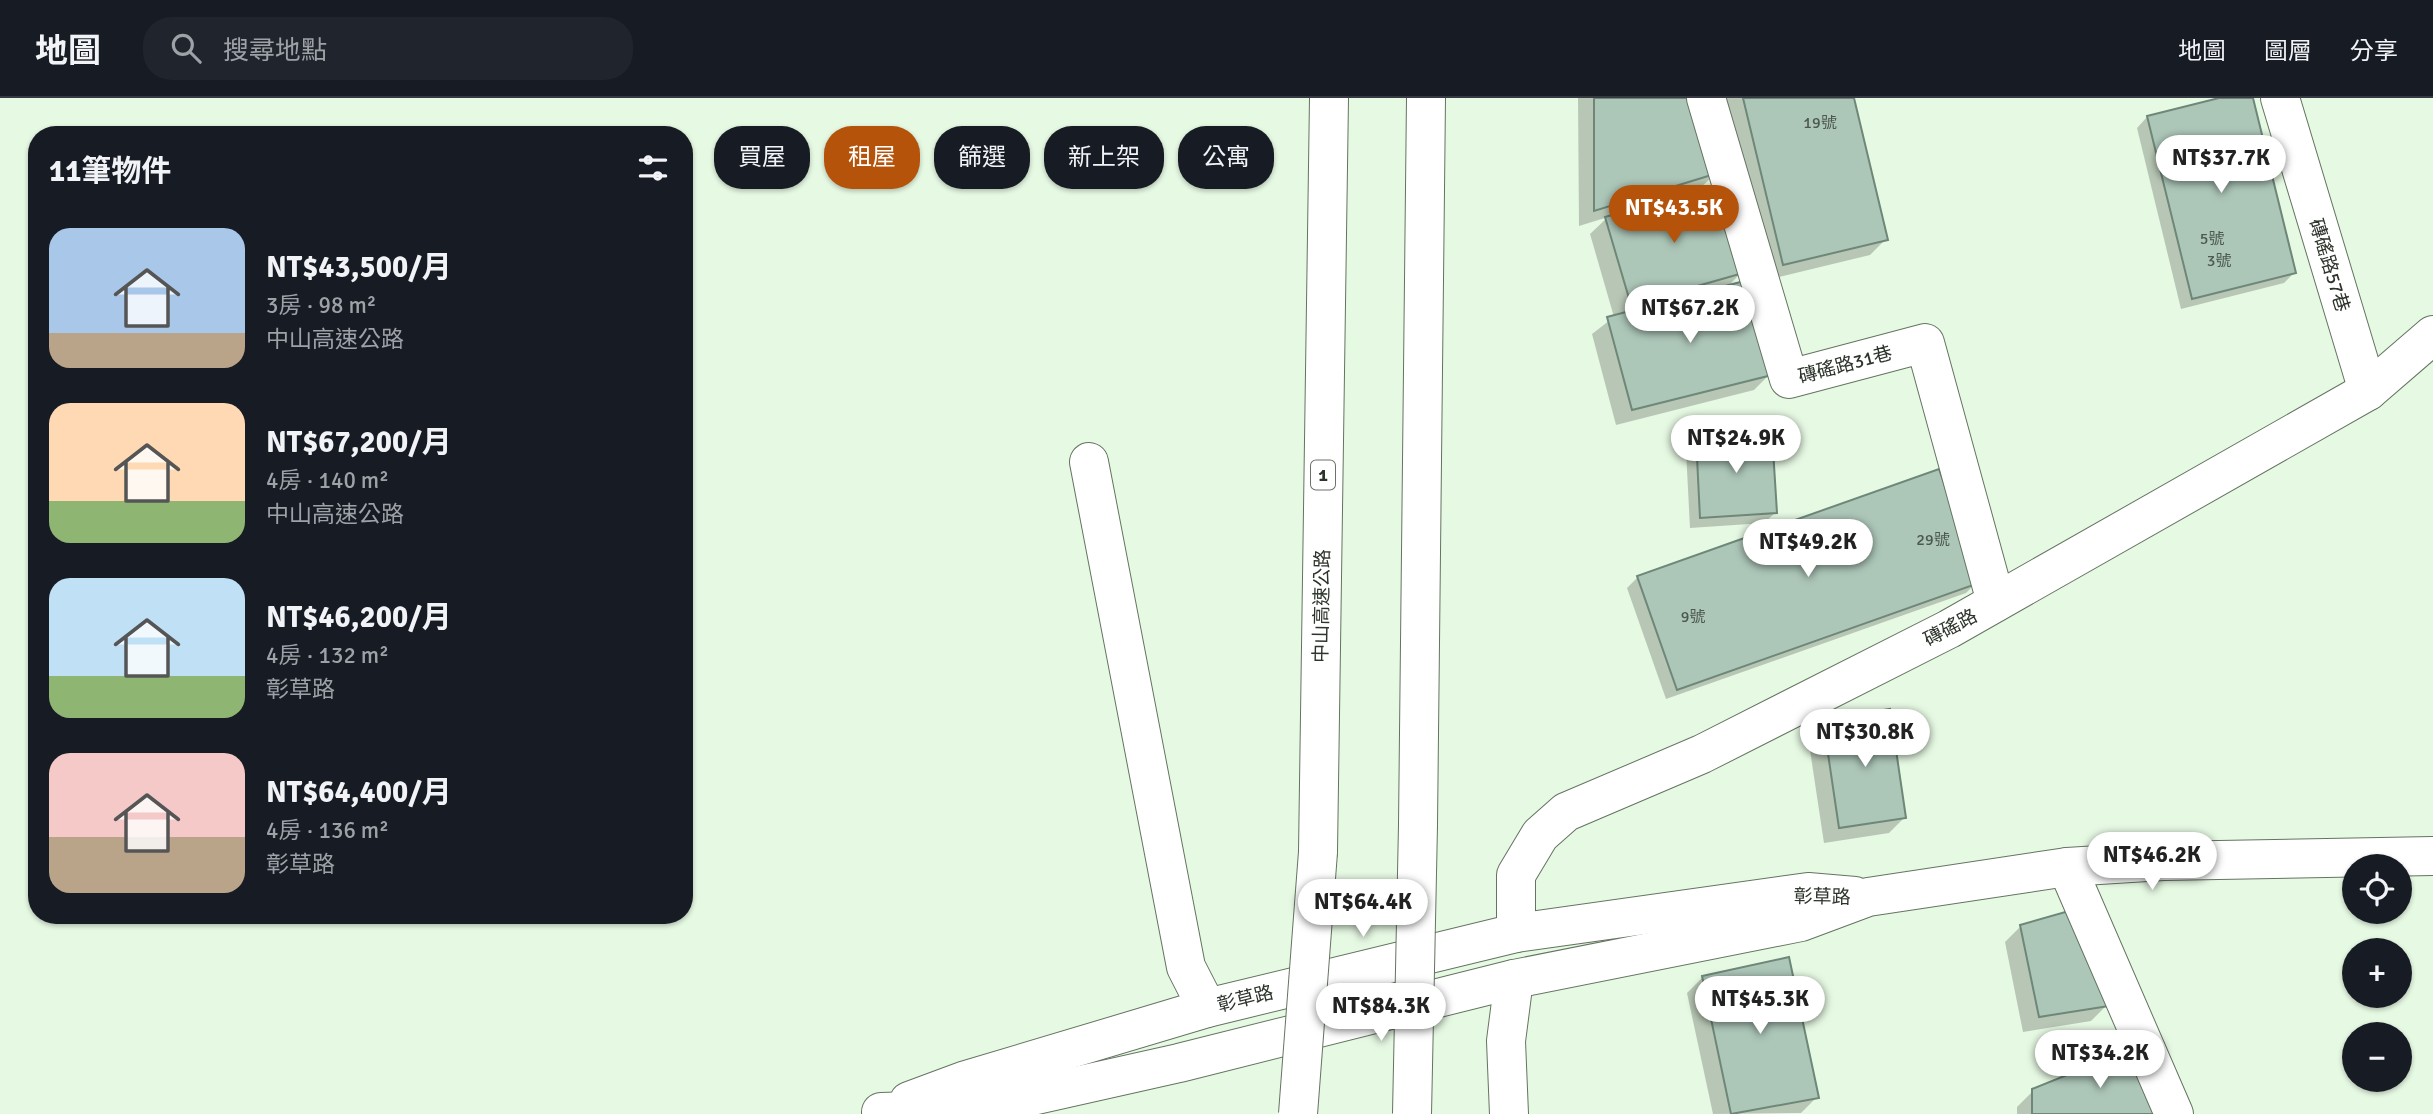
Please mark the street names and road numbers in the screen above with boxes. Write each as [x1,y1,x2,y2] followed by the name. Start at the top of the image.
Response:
[2303,216,2355,315] street label: 磚磘路57巷
[1796,341,1895,389] street label: 磚磘路31巷
[1311,460,1335,489] road number: 1
[1309,549,1335,663] street label: 中山高速公路
[1920,604,1981,652] street label: 磚磘路
[1793,885,1851,909] street label: 彰草路
[1215,980,1276,1018] street label: 彰草路

